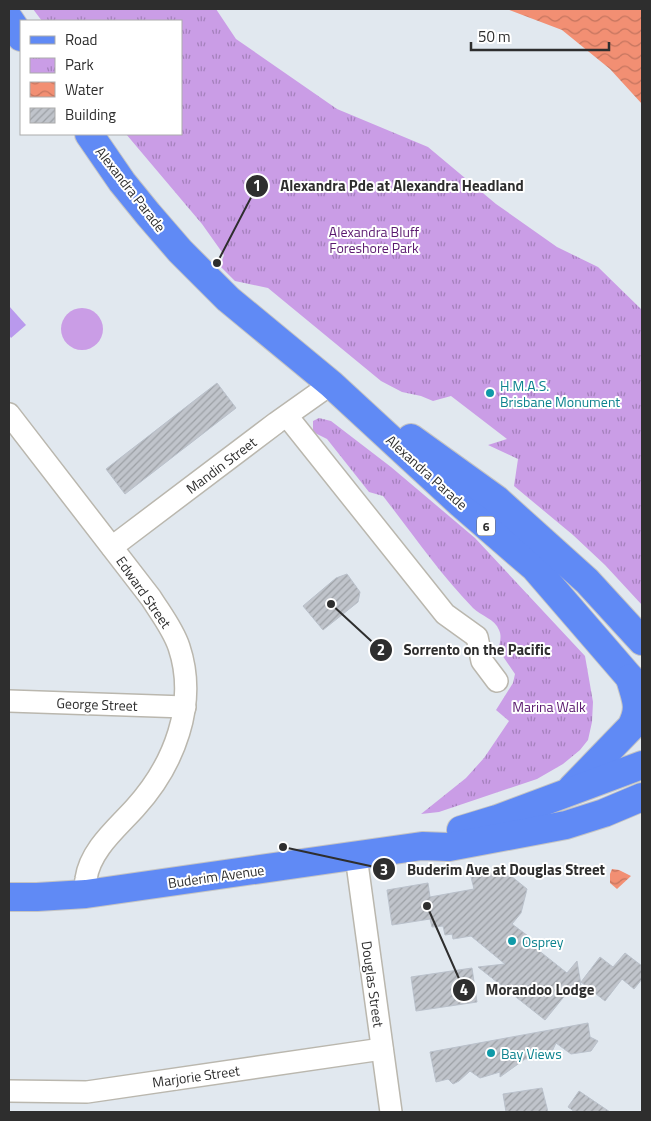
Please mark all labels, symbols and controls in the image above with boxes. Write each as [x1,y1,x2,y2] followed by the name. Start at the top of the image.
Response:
[20,20,182,135] legend
[471,20,608,52] scale bar
[478,25,511,48] text: 50 m
[65,28,97,51] text: Road
[65,53,94,76] text: Park
[65,78,104,101] text: Water
[65,103,116,126] text: Building
[91,142,171,236] street label: Alexandra Parade
[245,171,533,201] callout: Alexandra Pde at Alexandra Headland
[253,174,261,197] text: 1
[280,174,524,197] text: Alexandra Pde at Alexandra Headland
[329,221,420,258] park label: Alexandra Bluff Foreshore Park
[500,375,620,412] place label: H.M.A.S. Brisbane Monument
[484,387,496,399] marker: H.M.A.S. Brisbane Monument
[382,430,472,514] street label: Alexandra Parade
[181,431,261,499] street label: Mandin Street
[477,516,495,536] road number: 6
[111,552,177,632] street label: Edward Street
[368,635,561,665] callout: Sorrento on the Pacific
[377,638,385,661] text: 2
[403,638,551,661] text: Sorrento on the Pacific
[56,692,138,716] street label: George Street
[512,696,586,717] park label: Marina Walk
[372,854,615,884] callout: Buderim Ave at Douglas Street
[380,858,388,881] text: 3
[407,858,606,881] text: Buderim Ave at Douglas Street
[166,859,266,893] street label: Buderim Avenue
[522,931,564,952] place label: Osprey
[506,935,518,947] marker: Osprey
[357,939,389,1029] street label: Douglas Street
[451,975,605,1005] callout: Morandoo Lodge
[460,978,468,1001] text: 4
[486,978,595,1001] text: Morandoo Lodge
[501,1043,562,1064] place label: Bay Views
[485,1047,497,1059] marker: Bay Views
[151,1059,241,1093] street label: Marjorie Street

